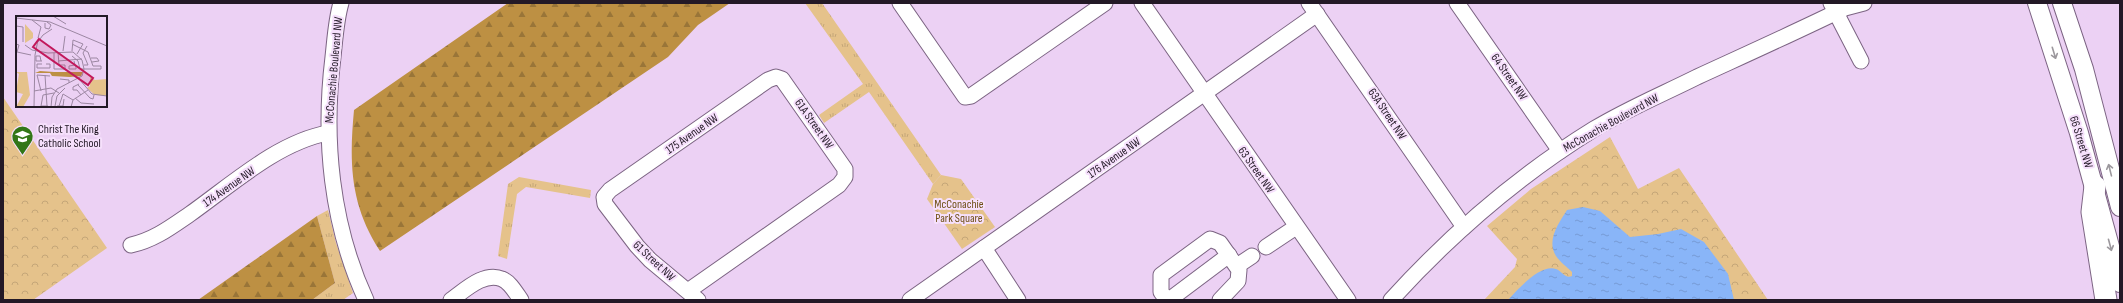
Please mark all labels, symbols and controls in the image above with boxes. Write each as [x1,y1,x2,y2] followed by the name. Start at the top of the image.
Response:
[16,16,107,107] inset map
[322,16,346,124] street label: McConachie Boulevard NW
[2051,46,2058,59] one-way arrow
[1487,51,1531,103] street label: 64 Street NW
[1364,86,1410,143] street label: 63A Street NW
[1561,90,1661,155] street label: McConachie Boulevard NW
[791,96,837,152] street label: 61A Street NW
[663,110,721,158] street label: 175 Avenue NW
[2066,114,2096,170] street label: 66 Street NW
[38,122,101,151] place label: Christ The King Catholic School
[10,123,36,156] school or university icon: Christ The King Catholic School
[1085,134,1144,182] street label: 176 Avenue NW
[1235,144,1278,196] street label: 63 Street NW
[200,163,258,210] street label: 174 Avenue NW
[2106,163,2114,176] one-way arrow
[934,197,984,226] park label: McConachie Park Square
[630,238,678,285] street label: 61 Street NW
[2107,238,2114,251] one-way arrow

